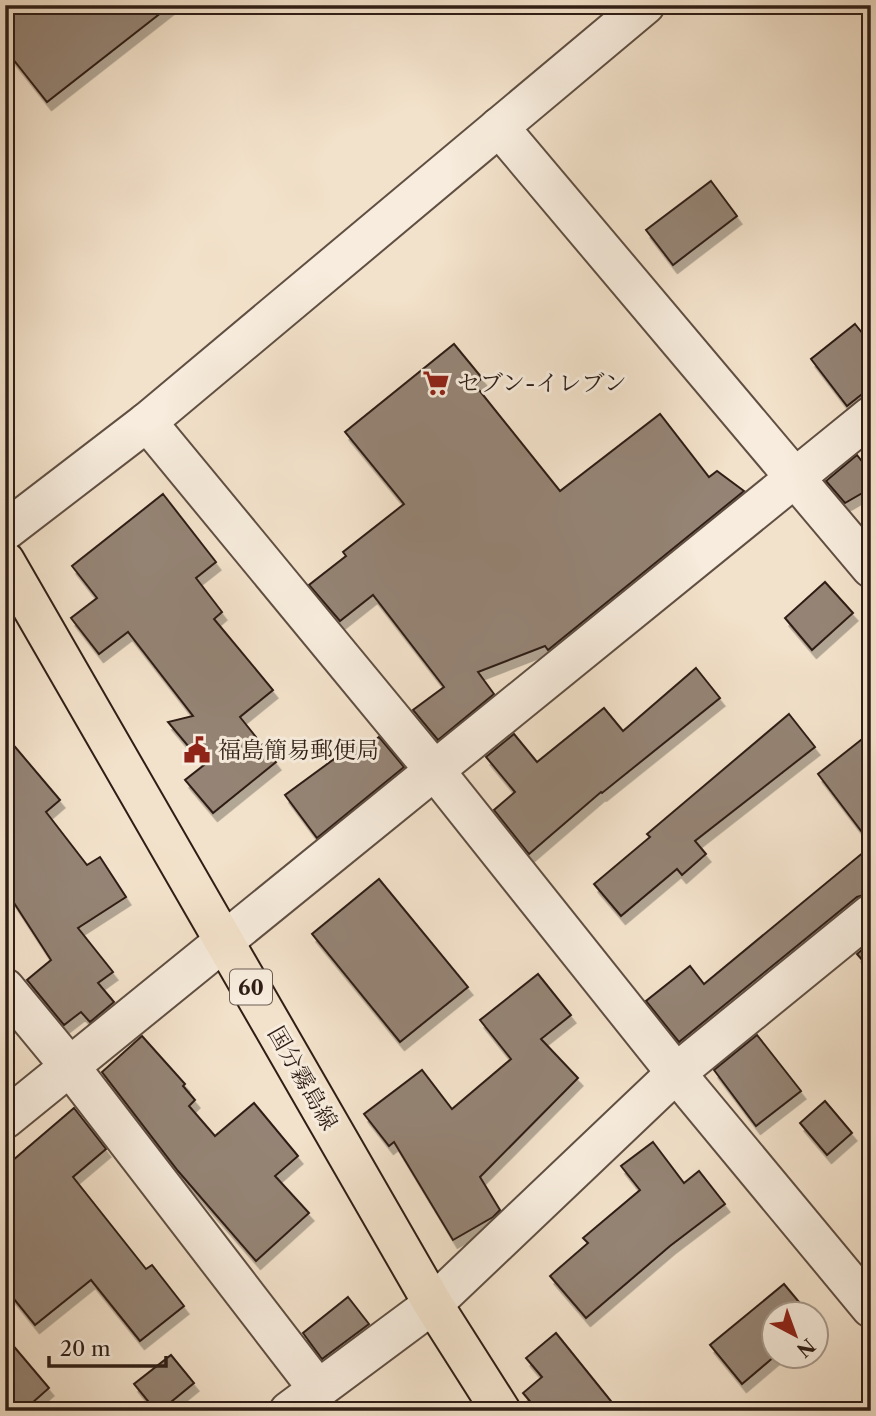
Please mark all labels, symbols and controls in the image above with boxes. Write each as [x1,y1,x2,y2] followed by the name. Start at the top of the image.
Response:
[421,368,451,398] supermarket icon: セブン-イレブン
[457,369,627,397] place label: セブン-イレブン
[182,735,212,765] public building icon: 福島簡易郵便局
[218,736,379,764] place label: 福島簡易郵便局
[230,970,272,1004] road number: 60
[262,1021,344,1135] street label: 国分霧島線
[760,1300,830,1370] north arrow
[49,1325,166,1369] scale bar
[792,1333,820,1362] text: N
[60,1336,111,1361] text: 20 m

